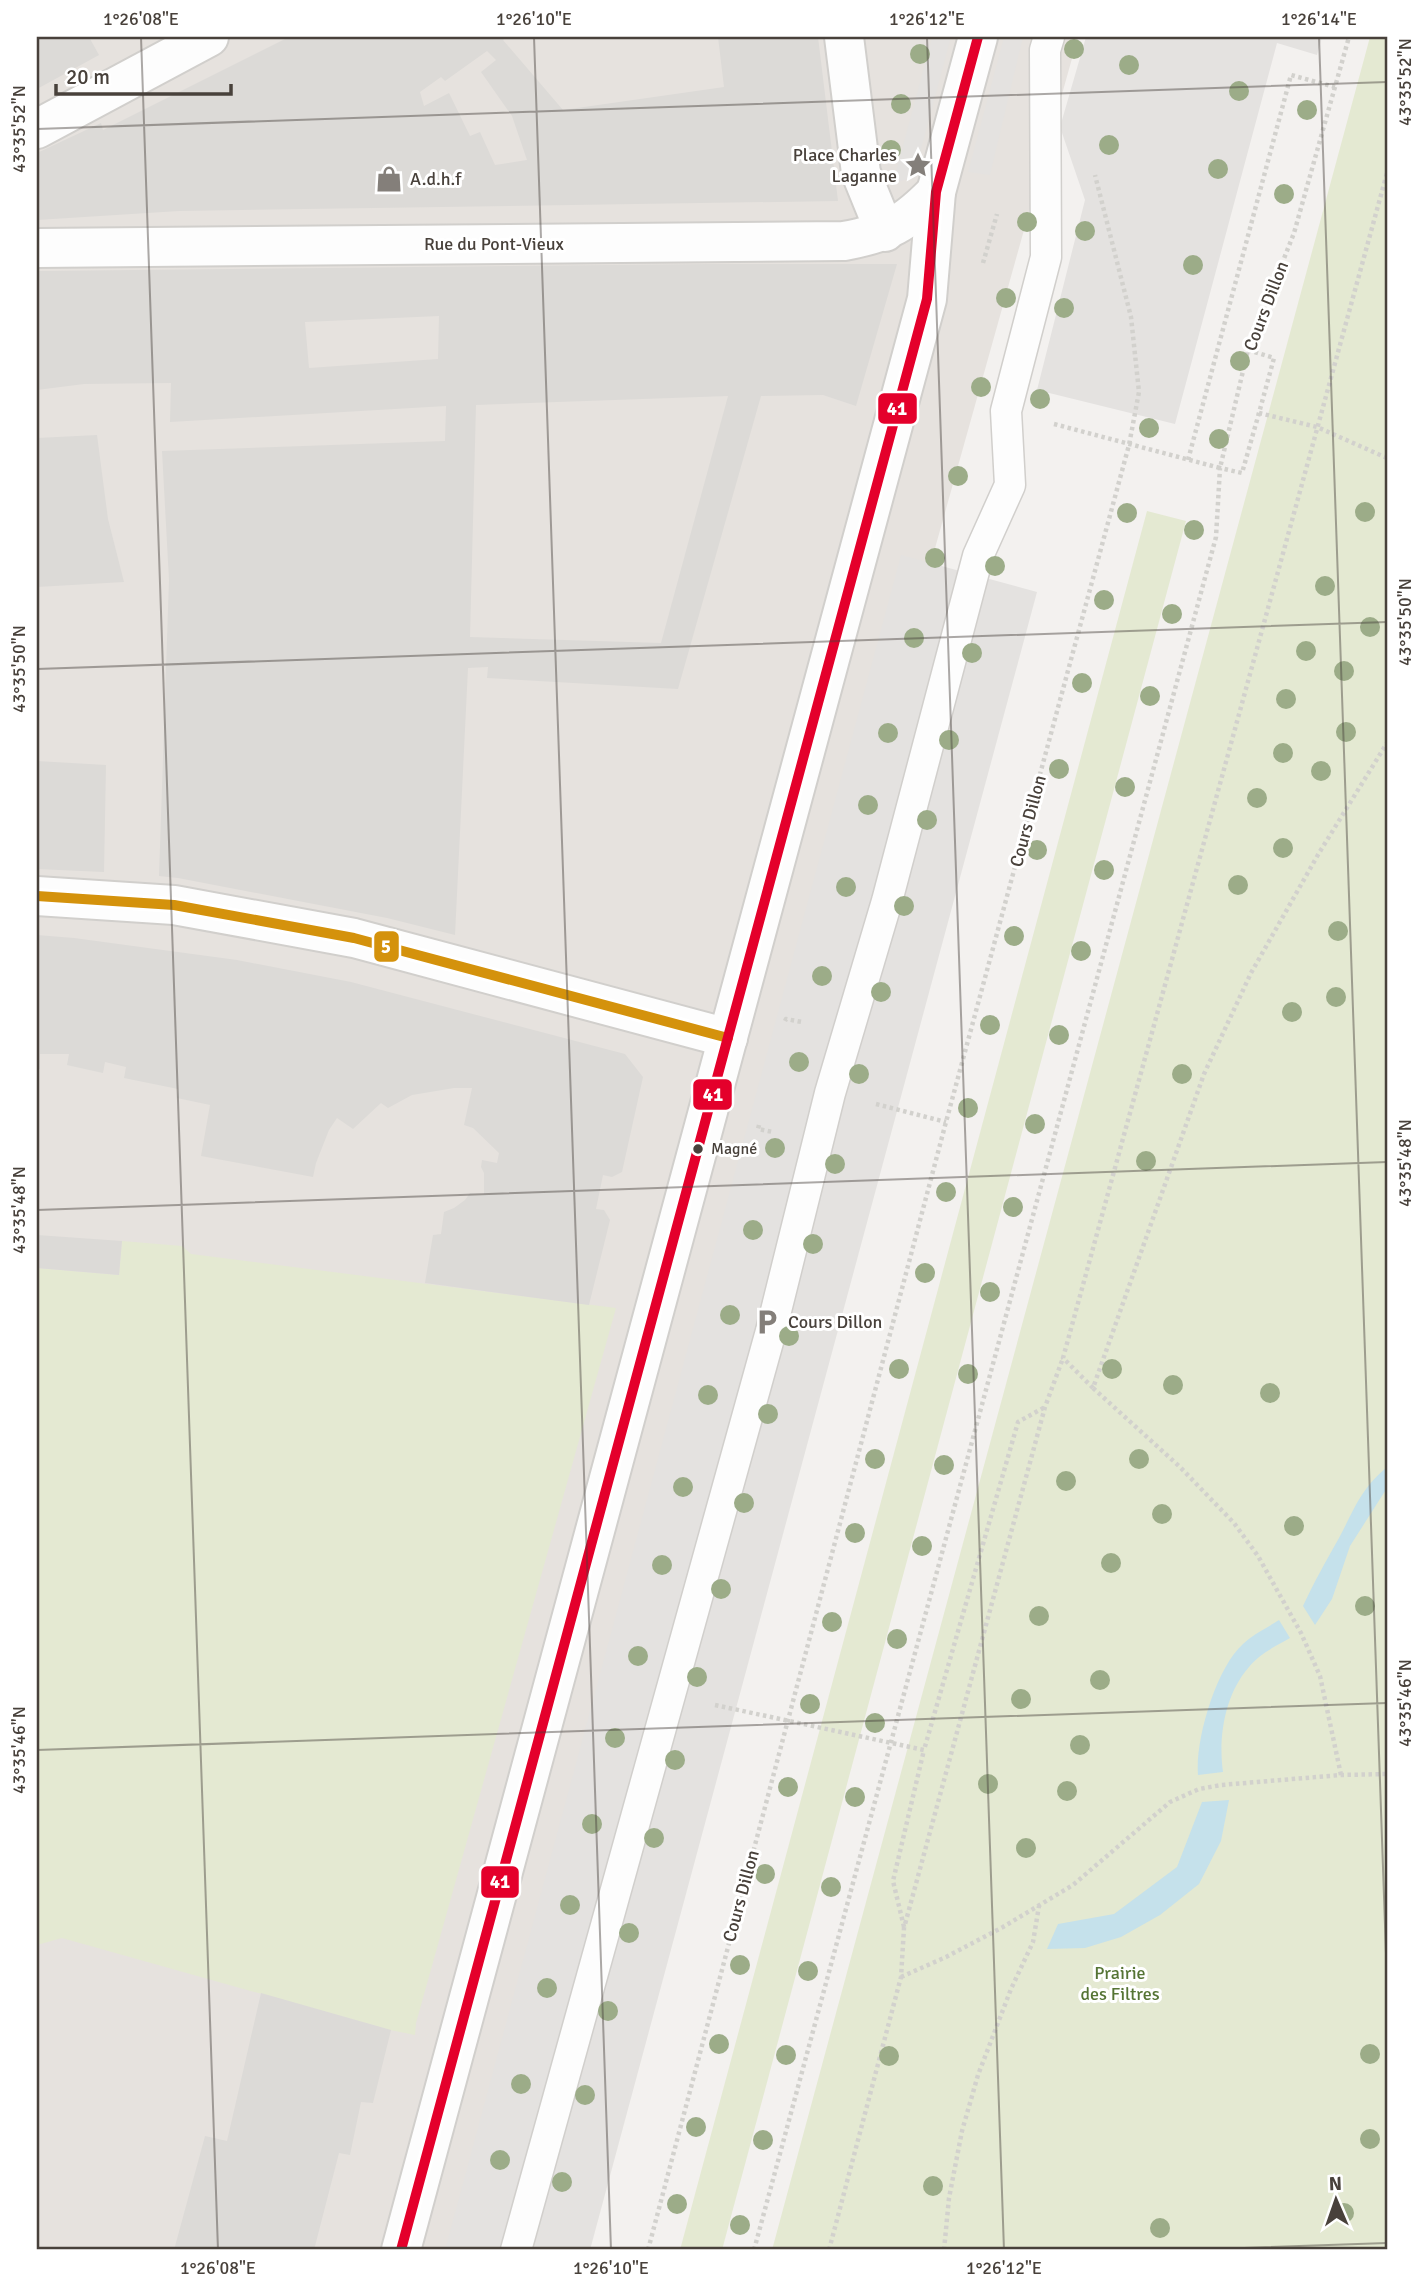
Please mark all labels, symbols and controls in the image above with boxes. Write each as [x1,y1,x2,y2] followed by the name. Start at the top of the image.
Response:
[103,8,179,30] text: 1°26'08"E
[496,8,572,30] text: 1°26'10"E
[889,8,965,30] text: 1°26'12"E
[1281,8,1357,30] text: 1°26'14"E
[1394,38,1416,126] text: 43°35'52"N
[56,52,231,96] scale bar
[66,64,110,90] text: 20 m
[8,85,30,173] text: 43°35'52"N
[793,144,897,187] place label: Place Charles Laganne
[903,150,933,180] place icon: Place Charles Laganne
[374,164,404,194] shop icon: A.d.h.f
[410,168,462,190] place label: A.d.h.f
[424,233,565,255] street label: Rue du Pont-Vieux
[1239,258,1293,354] street label: Cours Dillon
[877,392,918,425] line badge: 41
[887,397,907,421] text: 41
[1394,578,1416,666] text: 43°35'50"N
[8,625,30,713] text: 43°35'50"N
[1005,773,1051,869] street label: Cours Dillon
[373,930,400,963] line badge: 5
[381,935,391,959] text: 5
[692,1078,733,1111] line badge: 41
[703,1083,723,1107] text: 41
[1394,1119,1416,1207] text: 43°35'48"N
[711,1139,757,1159] place label: Magné
[691,1142,705,1156] marker: Magné
[8,1166,30,1254] text: 43°35'48"N
[752,1307,782,1337] parking icon: Cours Dillon
[788,1311,882,1333] place label: Cours Dillon
[1394,1659,1416,1747] text: 43°35'46"N
[8,1706,30,1794] text: 43°35'46"N
[718,1848,764,1944] street label: Cours Dillon
[480,1865,520,1899] line badge: 41
[490,1870,510,1894] text: 41
[1080,1962,1160,2005] park label: Prairie des Filtres
[1302,2164,1372,2234] north arrow
[1328,2172,1342,2196] text: N
[180,2257,256,2279] text: 1°26'08"E
[573,2257,649,2279] text: 1°26'10"E
[966,2257,1042,2279] text: 1°26'12"E

